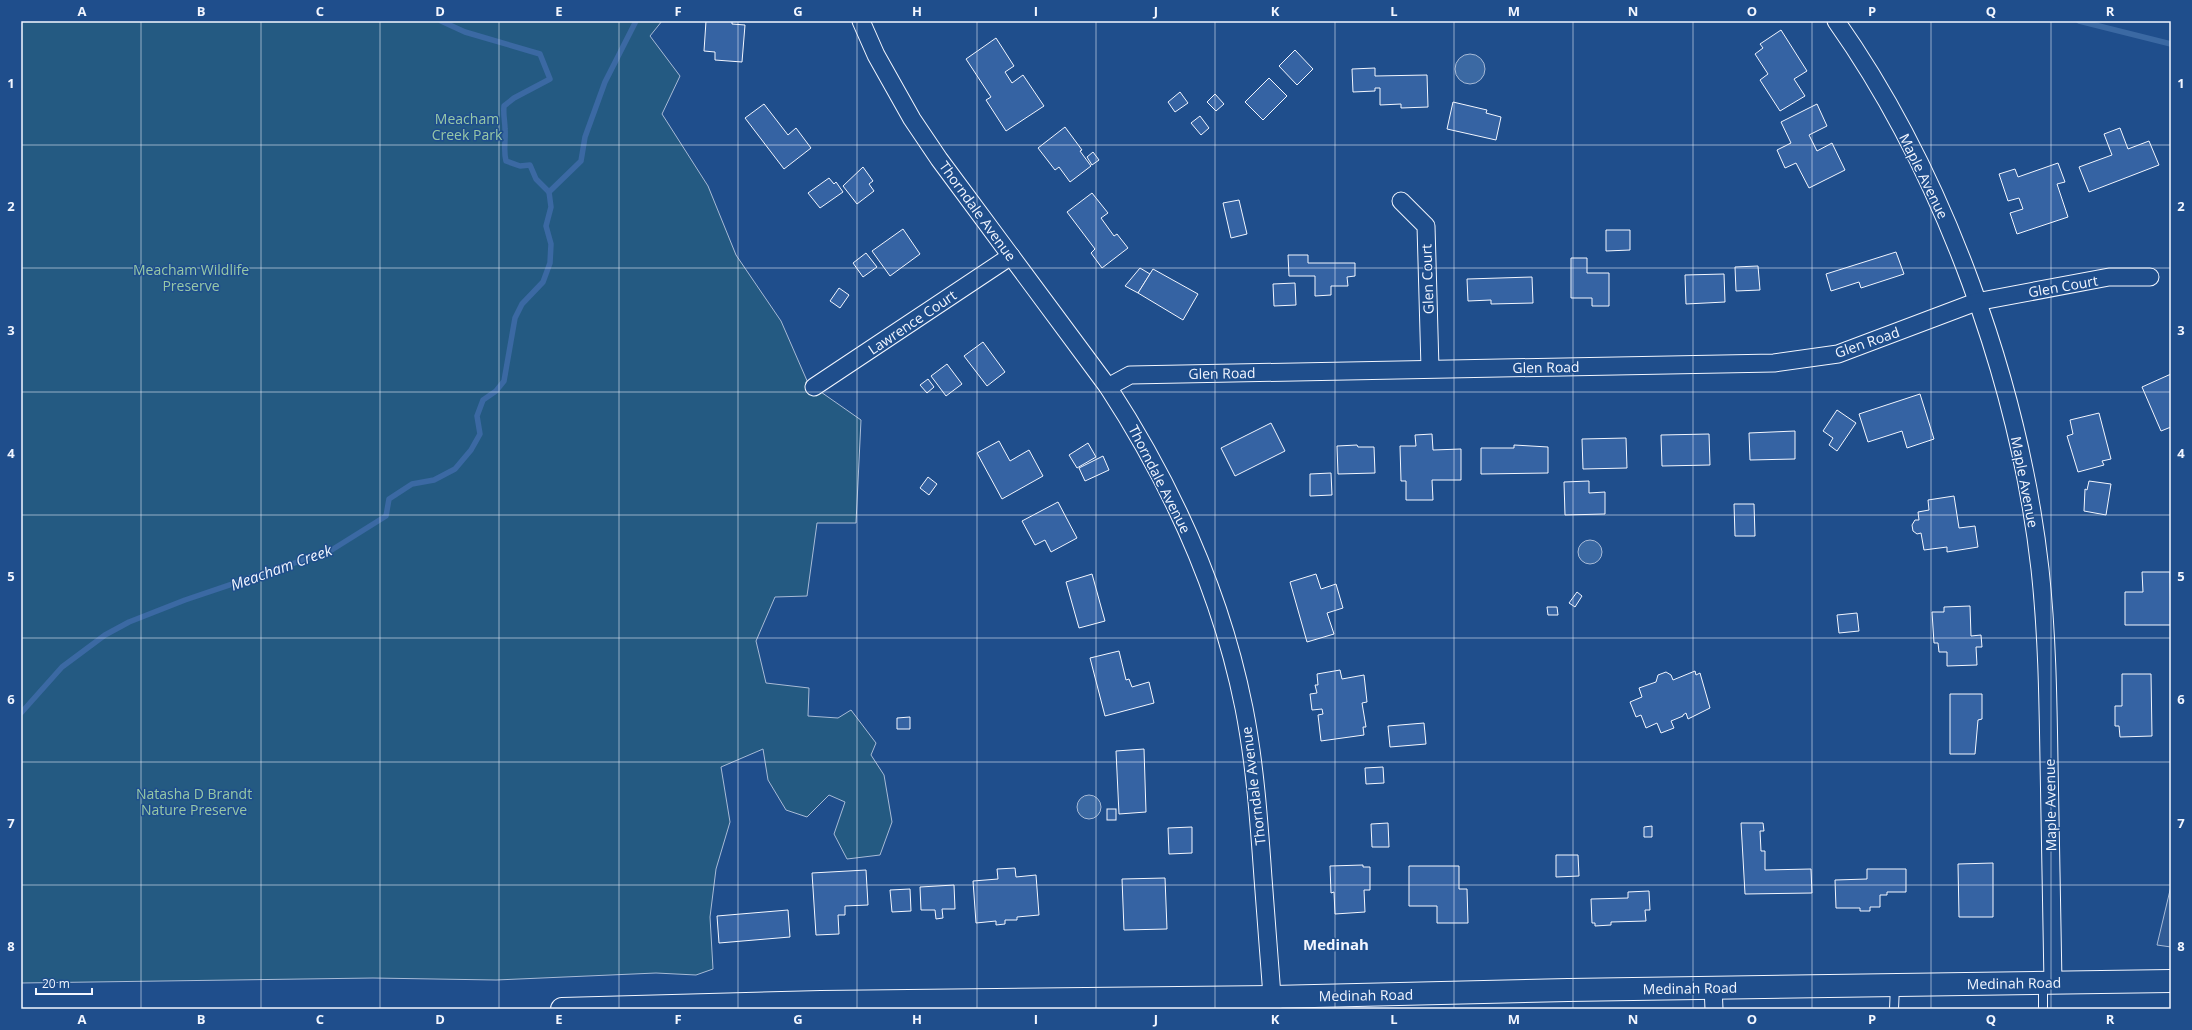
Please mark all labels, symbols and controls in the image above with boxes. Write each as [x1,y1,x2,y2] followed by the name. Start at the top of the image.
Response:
[78,2,87,20] text: A
[197,2,206,20] text: B
[316,2,324,20] text: C
[435,2,445,20] text: D
[555,2,563,20] text: E
[674,2,682,20] text: F
[793,2,803,20] text: G
[912,2,922,20] text: H
[1034,2,1038,20] text: I
[1153,2,1158,20] text: J
[1271,2,1280,20] text: K
[1390,2,1398,20] text: L
[1508,2,1520,20] text: M
[1628,2,1638,20] text: N
[1747,2,1757,20] text: O
[1868,2,1876,20] text: P
[1986,2,1996,20] text: Q
[2106,2,2115,20] text: R
[7,74,15,92] text: 1
[2177,74,2185,92] text: 1
[432,109,503,144] park label: Meacham Creek Park
[1895,130,1953,222] street label: Maple Avenue
[935,157,1021,265] street label: Thorndale Avenue
[7,197,15,215] text: 2
[2177,197,2185,215] text: 2
[1416,244,1438,314] street label: Glen Court
[133,260,249,295] park label: Meacham Wildlife Preserve
[2027,271,2099,301] street label: Glen Court
[864,285,960,359] street label: Lawrence Court
[7,321,15,339] text: 3
[2177,321,2185,339] text: 3
[1832,322,1902,362] street label: Glen Road
[1512,357,1580,377] street label: Glen Road
[1188,363,1256,383] street label: Glen Road
[1124,422,1196,537] street label: Thorndale Avenue
[2007,435,2043,529] street label: Maple Avenue
[7,444,15,462] text: 4
[2177,444,2185,462] text: 4
[228,539,335,595] water label: Meacham Creek
[7,567,15,585] text: 5
[2177,567,2185,585] text: 5
[7,690,15,708] text: 6
[2177,690,2185,708] text: 6
[1236,726,1270,846] street label: Thorndale Avenue
[2040,758,2060,852] street label: Maple Avenue
[136,784,252,819] park label: Natasha D Brandt Nature Preserve
[7,814,15,832] text: 7
[2177,814,2185,832] text: 7
[1303,934,1369,954] district label: Medinah
[7,937,15,955] text: 8
[2177,937,2185,955] text: 8
[36,970,92,996] scale bar
[1967,973,2061,993] street label: Medinah Road
[42,975,70,992] text: 20 m
[1643,978,1737,998] street label: Medinah Road
[1319,985,1413,1005] street label: Medinah Road
[78,1010,87,1028] text: A
[197,1010,206,1028] text: B
[316,1010,324,1028] text: C
[435,1010,445,1028] text: D
[555,1010,563,1028] text: E
[674,1010,682,1028] text: F
[793,1010,803,1028] text: G
[912,1010,922,1028] text: H
[1034,1010,1038,1028] text: I
[1153,1010,1158,1028] text: J
[1271,1010,1280,1028] text: K
[1390,1010,1398,1028] text: L
[1508,1010,1520,1028] text: M
[1628,1010,1638,1028] text: N
[1747,1010,1757,1028] text: O
[1868,1010,1876,1028] text: P
[1986,1010,1996,1028] text: Q
[2106,1010,2115,1028] text: R

